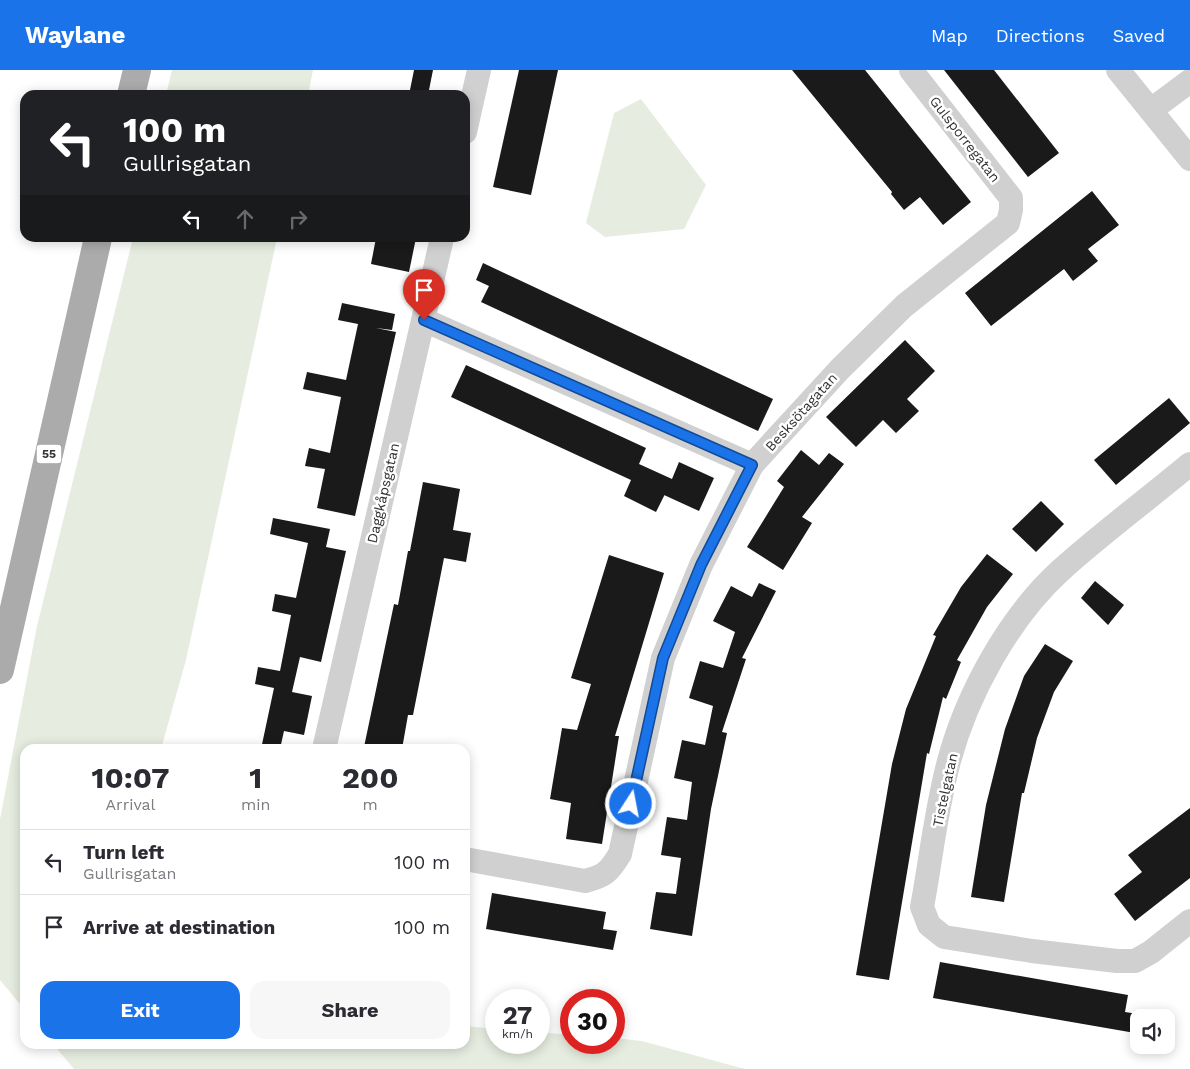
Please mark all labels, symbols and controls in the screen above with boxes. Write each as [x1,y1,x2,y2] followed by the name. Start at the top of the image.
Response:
[25,21,125,49] text: Waylane
[931,25,968,46] text: Map
[996,25,1085,46] text: Directions
[1113,25,1165,46] text: Saved
[927,93,1003,185] street label: Gulsporregatan
[123,109,226,151] text: 100 m
[40,110,105,175] icon: left
[123,151,251,176] text: Gullrisgatan
[178,205,206,233] icon: left
[231,205,259,233] icon: ahead
[284,205,312,233] icon: right
[403,269,445,320] pin
[410,276,438,304] icon: arrive
[762,370,840,454] street label: Besksötagatan
[364,441,402,545] street label: Daggkåpsgatan
[36,444,62,464] road number: 55
[929,752,961,828] street label: Tistelgatan
[91,760,170,795] text: 10:07
[249,760,262,795] text: 1
[342,760,399,795] text: 200
[604,777,656,829] position arrow
[106,795,156,814] text: Arrival
[241,795,270,814] text: min
[363,795,378,814] text: m
[83,841,164,864] text: Turn left
[40,848,68,876] icon: left
[394,851,450,874] text: 100 m
[83,864,176,883] text: Gullrisgatan
[40,913,68,941] icon: arrive
[83,916,275,939] text: Arrive at destination
[394,916,450,939] text: 100 m
[40,981,240,1039] button: Exit
[250,981,450,1039] button: Share
[560,989,625,1054] speed limit sign: 30
[503,1001,532,1030] text: 27
[1130,1009,1175,1054] map controls
[1130,1009,1175,1054] button: sound
[502,1027,533,1041] text: km/h

